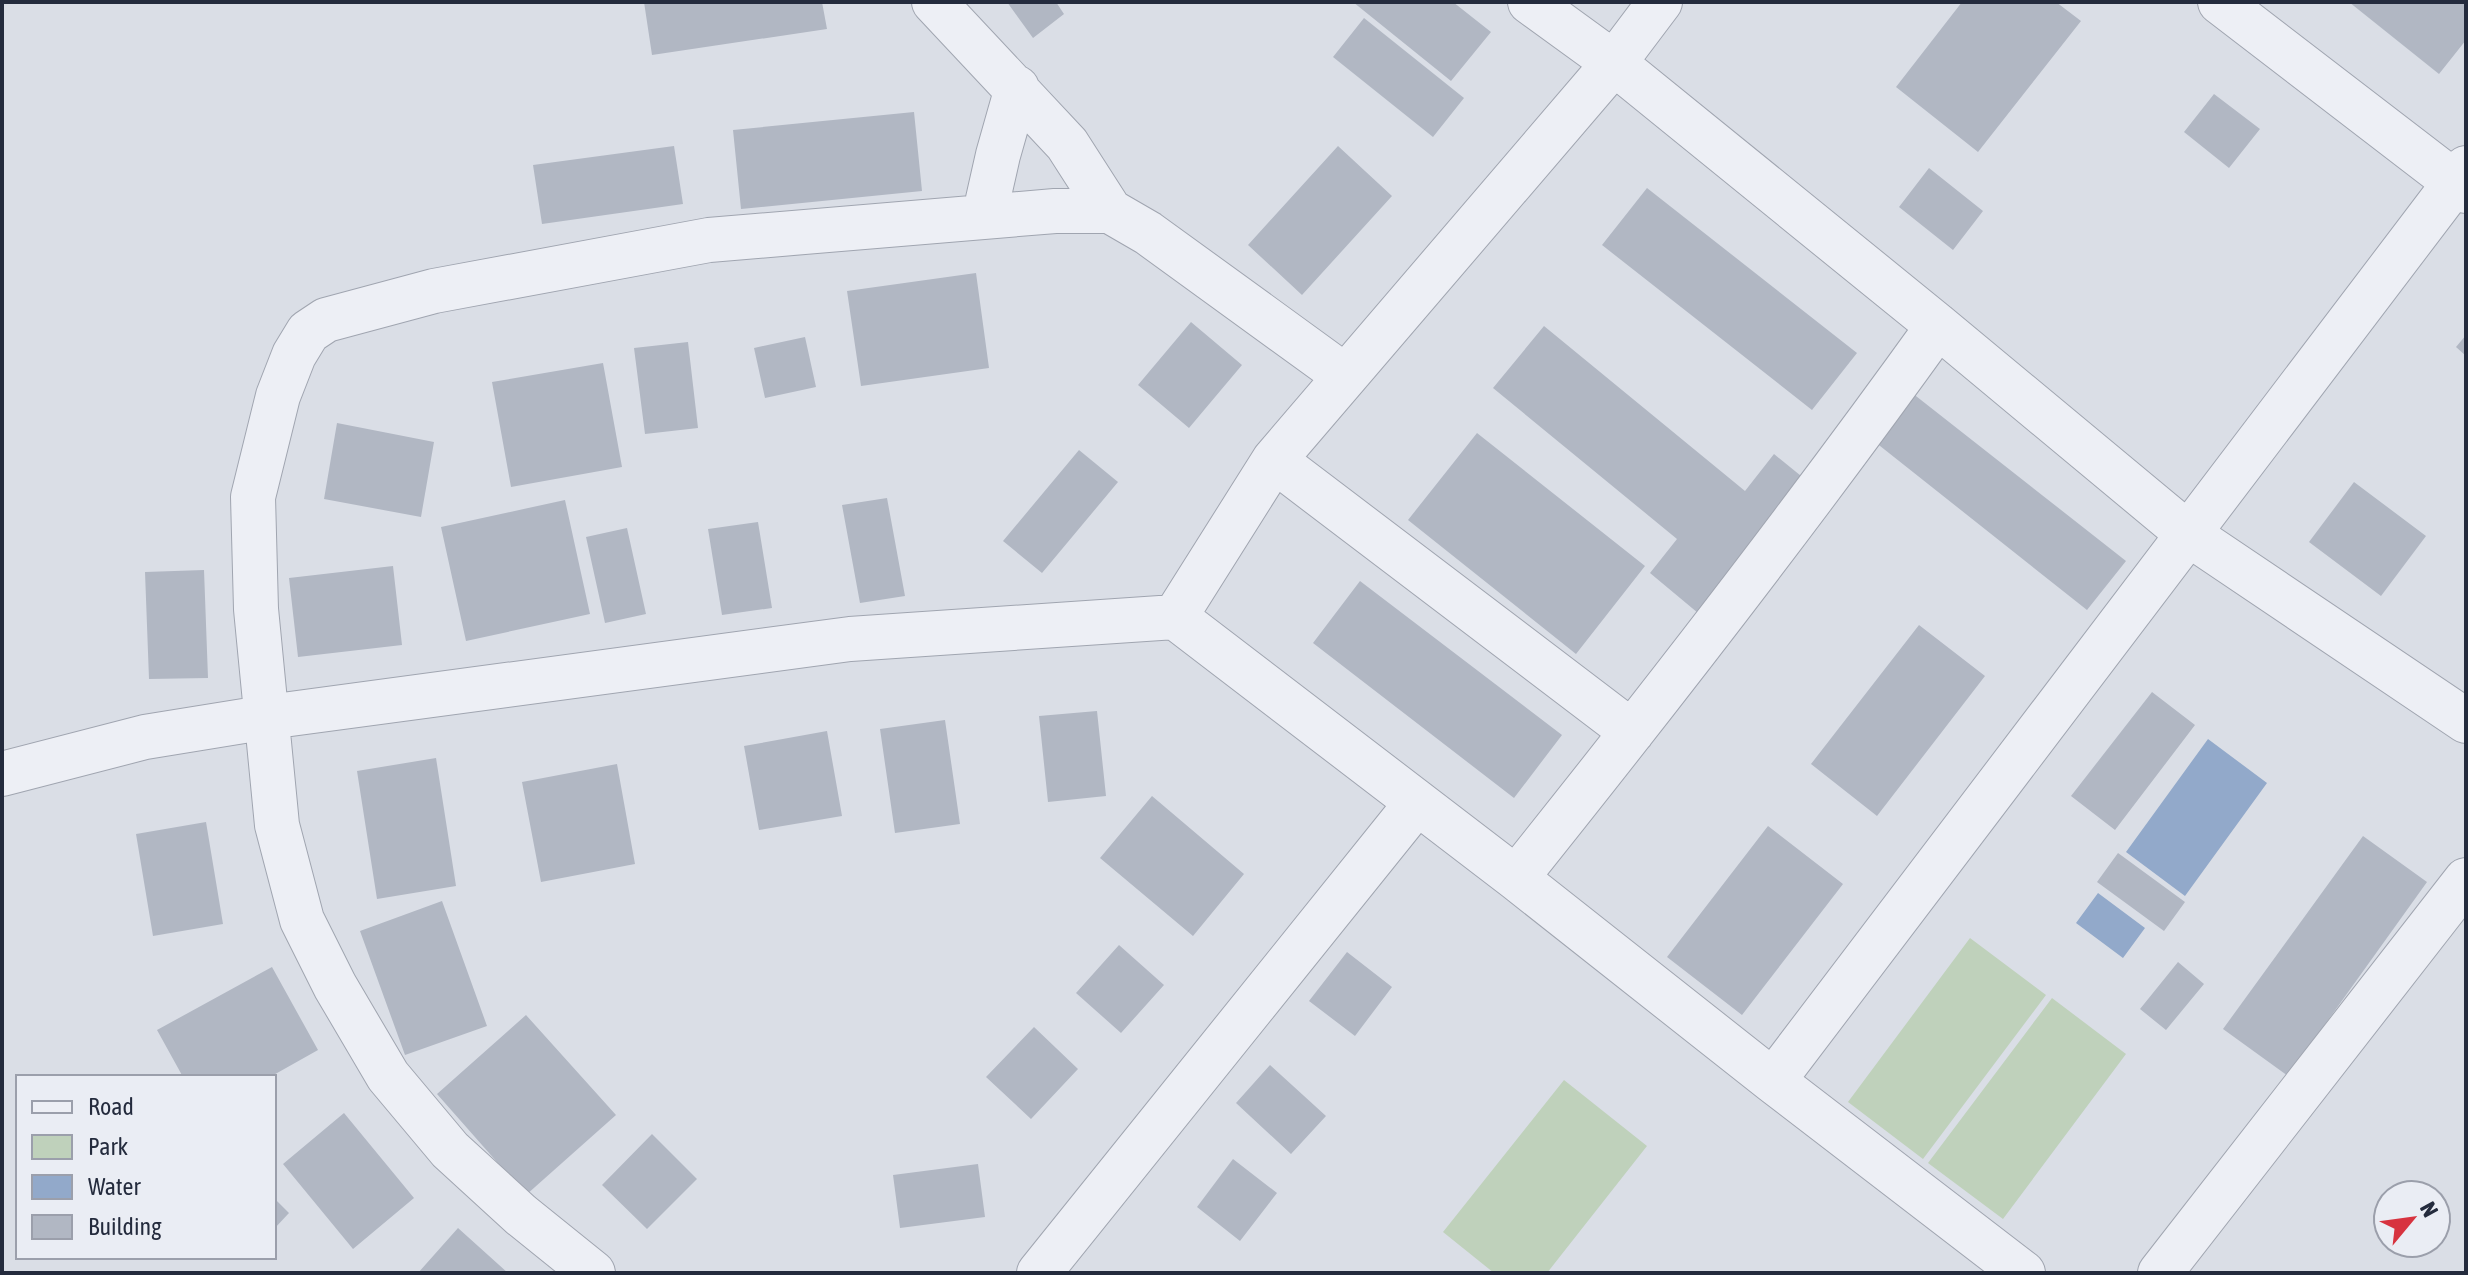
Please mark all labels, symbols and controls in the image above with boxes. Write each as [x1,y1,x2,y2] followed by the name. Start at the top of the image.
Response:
[16,1075,276,1259] legend
[88,1093,134,1120] text: Road
[88,1133,129,1160] text: Park
[88,1173,141,1200] text: Water
[2372,1179,2452,1259] north arrow
[2415,1197,2444,1221] text: N
[88,1213,162,1240] text: Building

